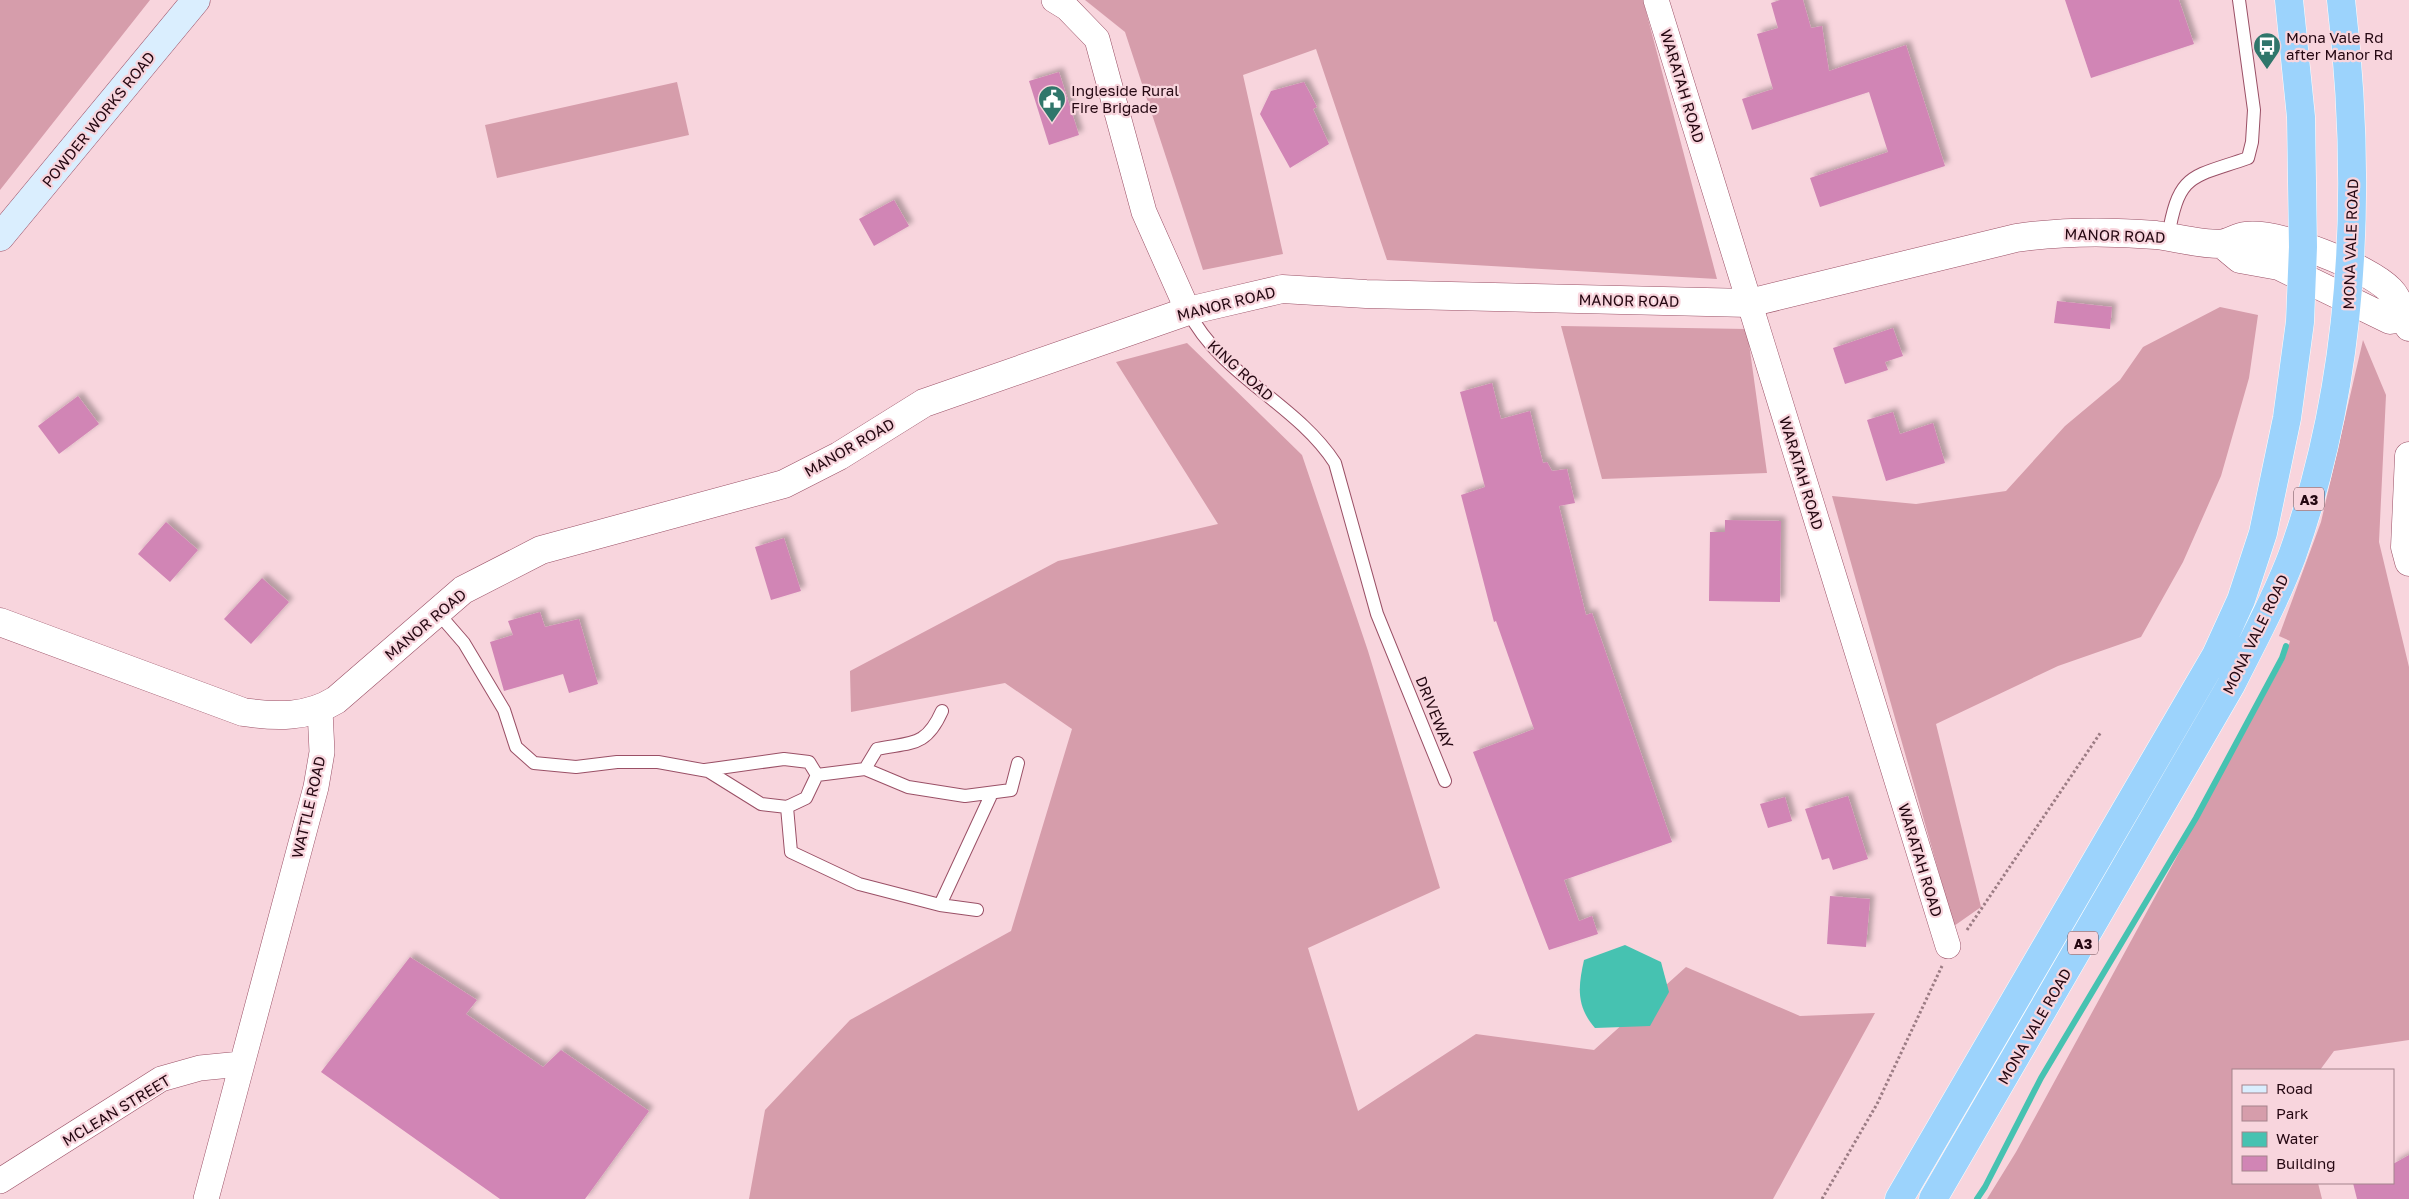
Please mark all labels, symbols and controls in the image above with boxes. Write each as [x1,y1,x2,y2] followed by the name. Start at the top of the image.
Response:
[1657,27,1709,145] street label: WARATAH ROAD
[2286,28,2393,63] place label: Mona Vale Rd after Manor Rd
[2252,31,2282,70] bus stop icon: Mona Vale Rd after Manor Rd
[38,48,158,190] street label: POWDER WORKS ROAD
[1071,81,1179,116] place label: Ingleside Rural Fire Brigade
[1037,84,1067,123] public building icon: Ingleside Rural Fire Brigade
[2339,178,2361,310] street label: MONA VALE ROAD
[2064,224,2166,246] street label: MANOR ROAD
[1175,282,1277,324] street label: MANOR ROAD
[1578,290,1680,310] street label: MANOR ROAD
[1204,336,1278,404] street label: KING ROAD
[801,414,897,480] street label: MANOR ROAD
[1776,414,1828,532] street label: WARATAH ROAD
[2294,488,2324,510] road number: A3
[2218,571,2292,697] street label: MONA VALE ROAD
[381,585,469,663] street label: MANOR ROAD
[1412,673,1458,751] street label: DRIVEWAY
[287,754,329,860] street label: WATTLE ROAD
[1895,801,1947,919] street label: WARATAH ROAD
[2068,931,2098,954] road number: A3
[1993,965,2075,1087] street label: MONA VALE ROAD
[2232,1069,2394,1184] legend
[59,1071,173,1149] street label: MCLEAN STREET
[2276,1079,2313,1097] text: Road
[2276,1104,2309,1122] text: Park
[2276,1129,2319,1147] text: Water
[2276,1154,2336,1172] text: Building

